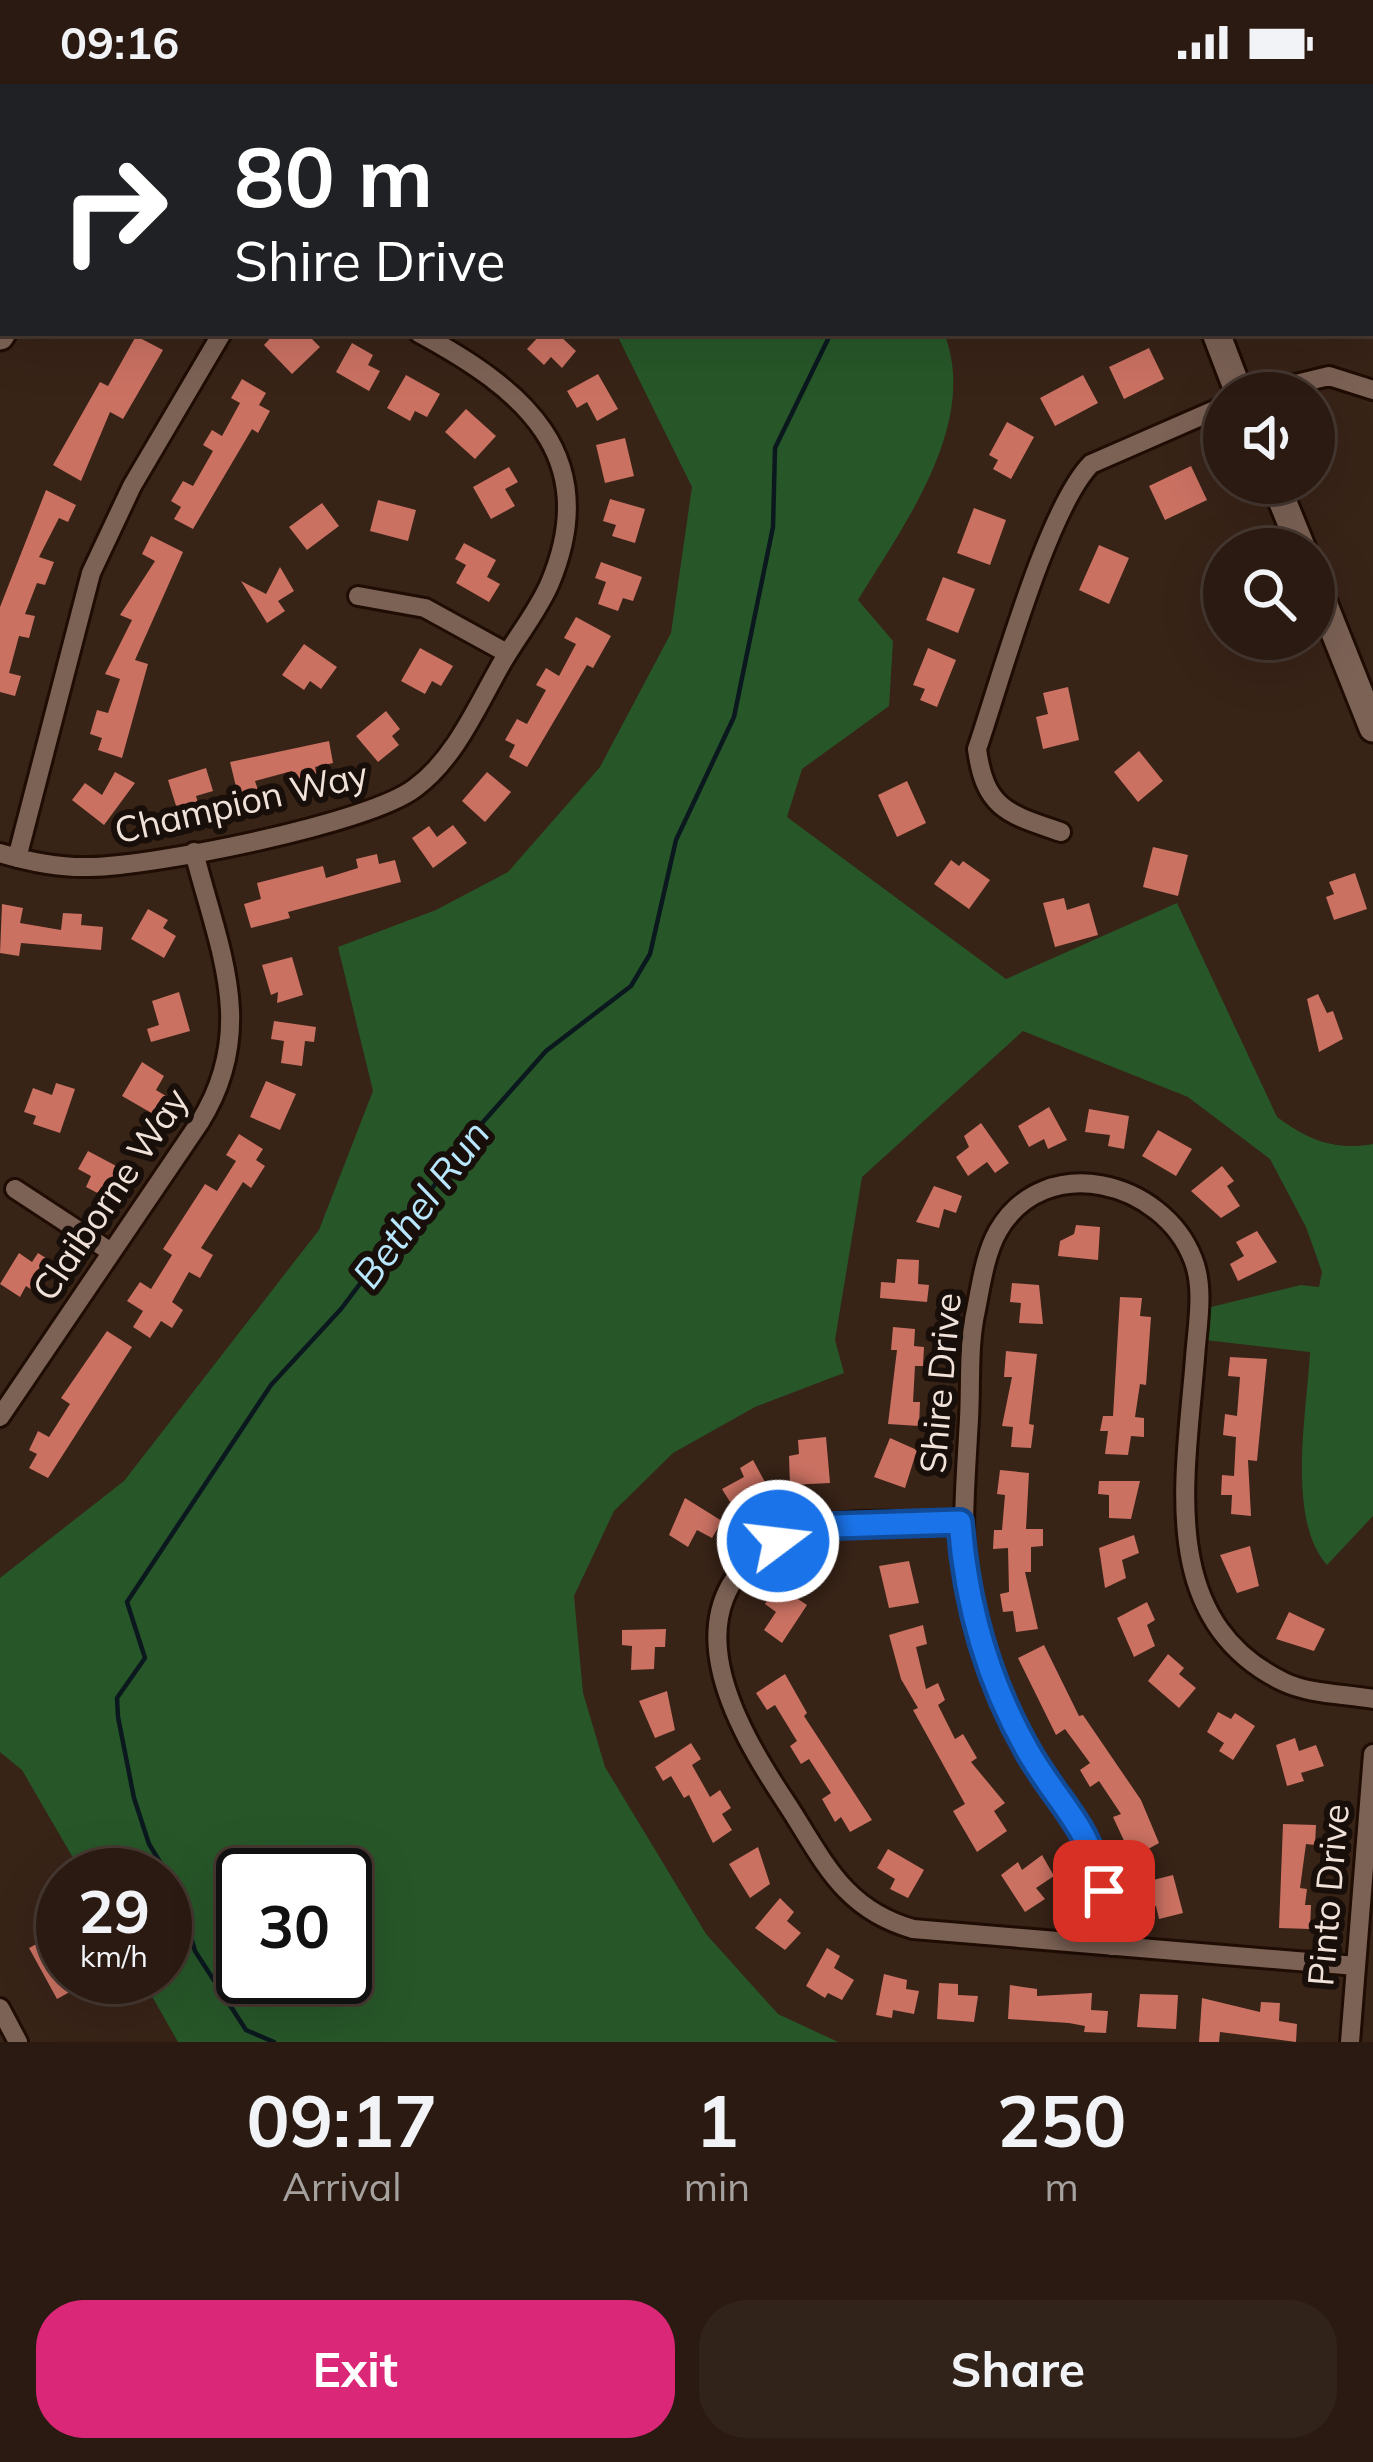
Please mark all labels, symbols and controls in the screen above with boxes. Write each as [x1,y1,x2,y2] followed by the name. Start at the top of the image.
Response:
[60,14,179,70] text: 09:16
[234,123,433,228] text: 80 m
[36,132,192,288] icon: right
[234,227,505,295] text: Shire Drive
[1203,372,1335,660] map controls
[1203,372,1335,504] button: sound
[1203,528,1335,660] button: search
[110,750,372,853] street label: Champion Way
[22,1079,197,1309] street label: Claiborne Way
[342,1110,500,1297] water label: Bethel Run
[909,1291,970,1475] street label: Shire Drive
[715,1478,841,1604] position arrow
[1297,1802,1358,1988] street label: Pinto Drive
[1053,1840,1155,1942] pin
[216,1848,372,2004] speed limit sign: 30
[1071,1858,1137,1924] icon: arrive
[78,1873,150,1948] text: 29
[80,1937,148,1975] text: km/h
[247,2075,437,2165] text: 09:17
[695,2075,739,2165] text: 1
[997,2075,1126,2165] text: 250
[282,2162,402,2211] text: Arrival
[684,2162,750,2211] text: min
[1044,2162,1079,2211] text: m
[36,2300,675,2438] button: Exit
[699,2300,1337,2438] button: Share

